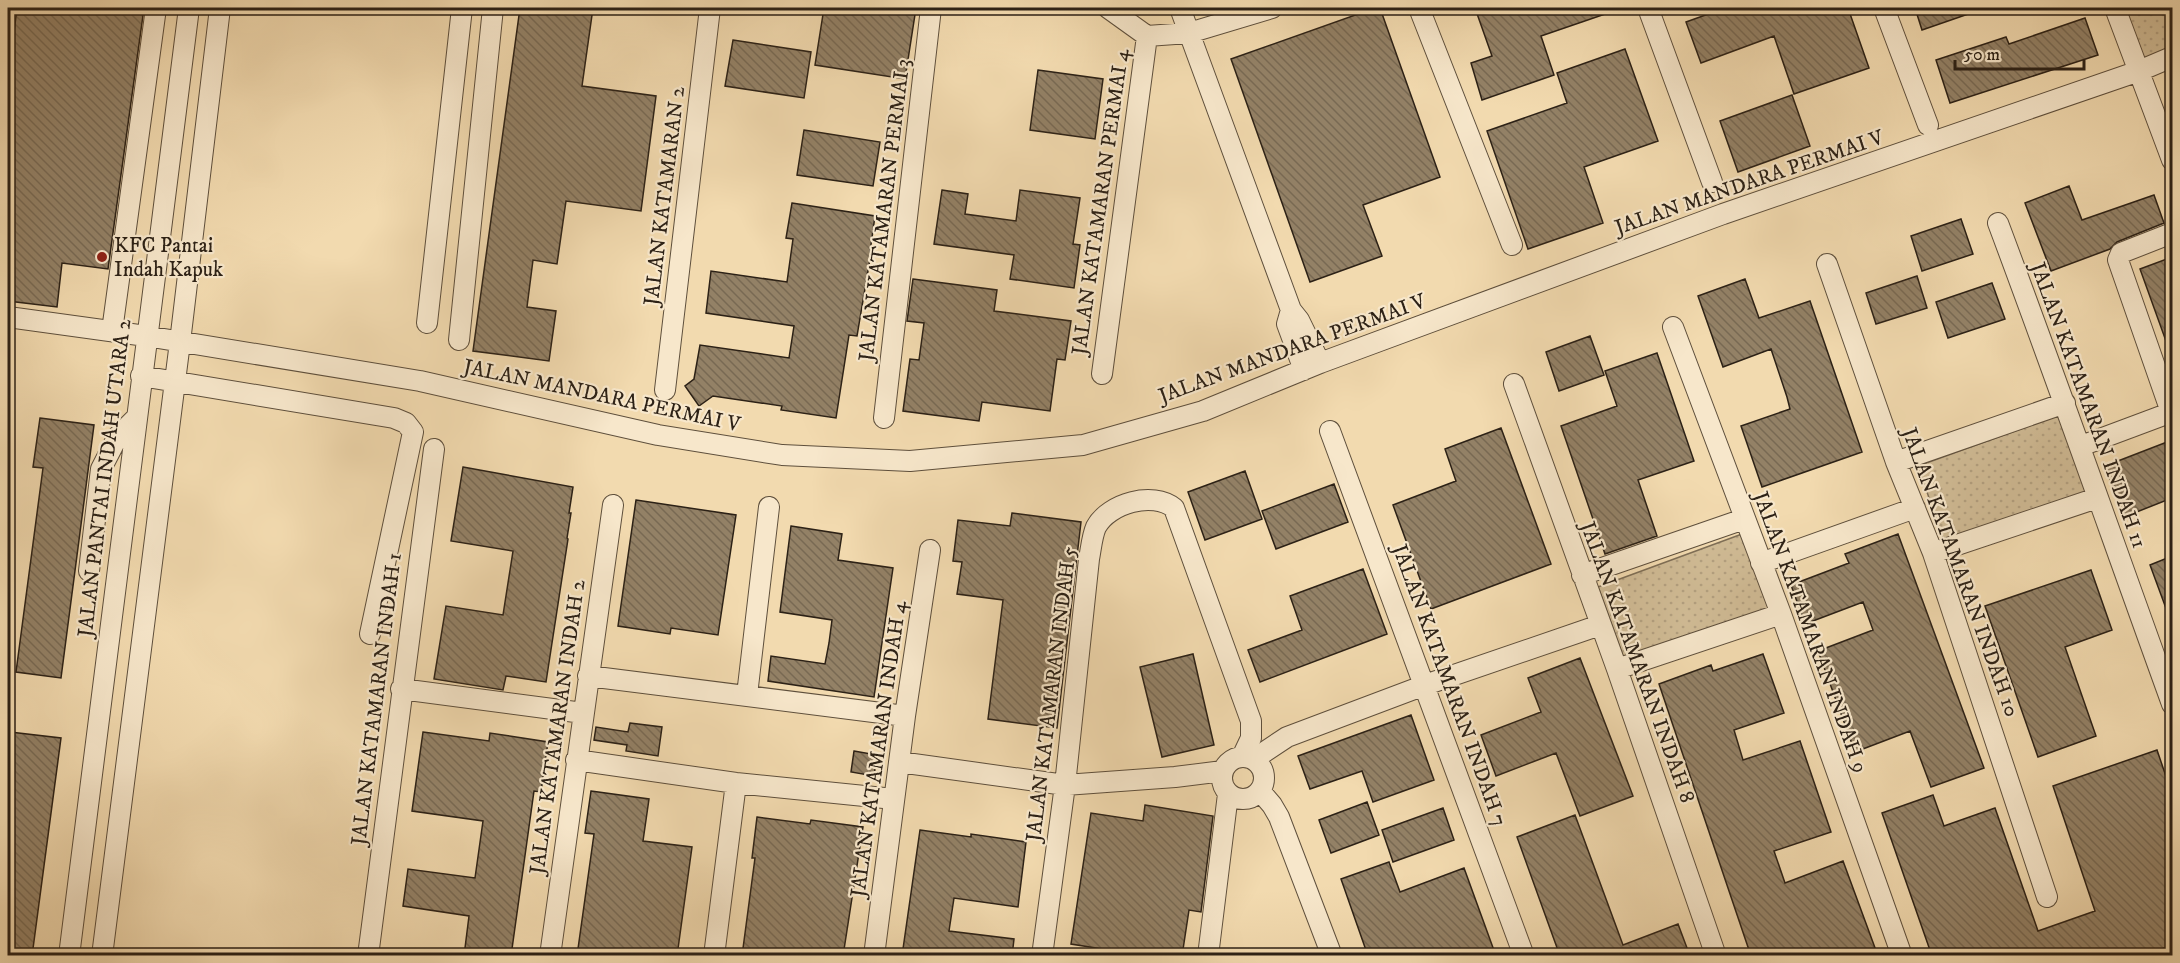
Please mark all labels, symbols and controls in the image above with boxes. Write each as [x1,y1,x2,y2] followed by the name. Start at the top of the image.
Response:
[1955,33,2084,71] scale bar
[1964,44,2000,66] text: 50 m
[1066,47,1135,359] street label: JALAN KATAMARAN PERMAI 4
[853,57,916,365] street label: JALAN KATAMARAN PERMAI 3
[638,85,691,309] street label: JALAN KATAMARAN 2
[1610,124,1888,242] street label: JALAN MANDARA PERMAI V
[114,233,224,283] place label: KFC Pantai Indah Kapuk
[95,250,109,264] marker: KFC Pantai Indah Kapuk
[2023,257,2152,552] street label: JALAN KATAMARAN INDAH 11
[1153,288,1430,410] street label: JALAN MANDARA PERMAI V
[72,317,137,641] street label: JALAN PANTAI INDAH UTARA 2
[459,353,743,438] street label: JALAN MANDARA PERMAI V
[1895,422,2025,720] street label: JALAN KATAMARAN INDAH 10
[1746,486,1873,776] street label: JALAN KATAMARAN INDAH 9
[1573,516,1700,806] street label: JALAN KATAMARAN INDAH 8
[1385,539,1512,830] street label: JALAN KATAMARAN INDAH 7
[1021,545,1083,845] street label: JALAN KATAMARAN INDAH 5
[346,551,408,849] street label: JALAN KATAMARAN INDAH 1
[524,578,592,878] street label: JALAN KATAMARAN INDAH 2
[845,598,913,901] street label: JALAN KATAMARAN INDAH 4

